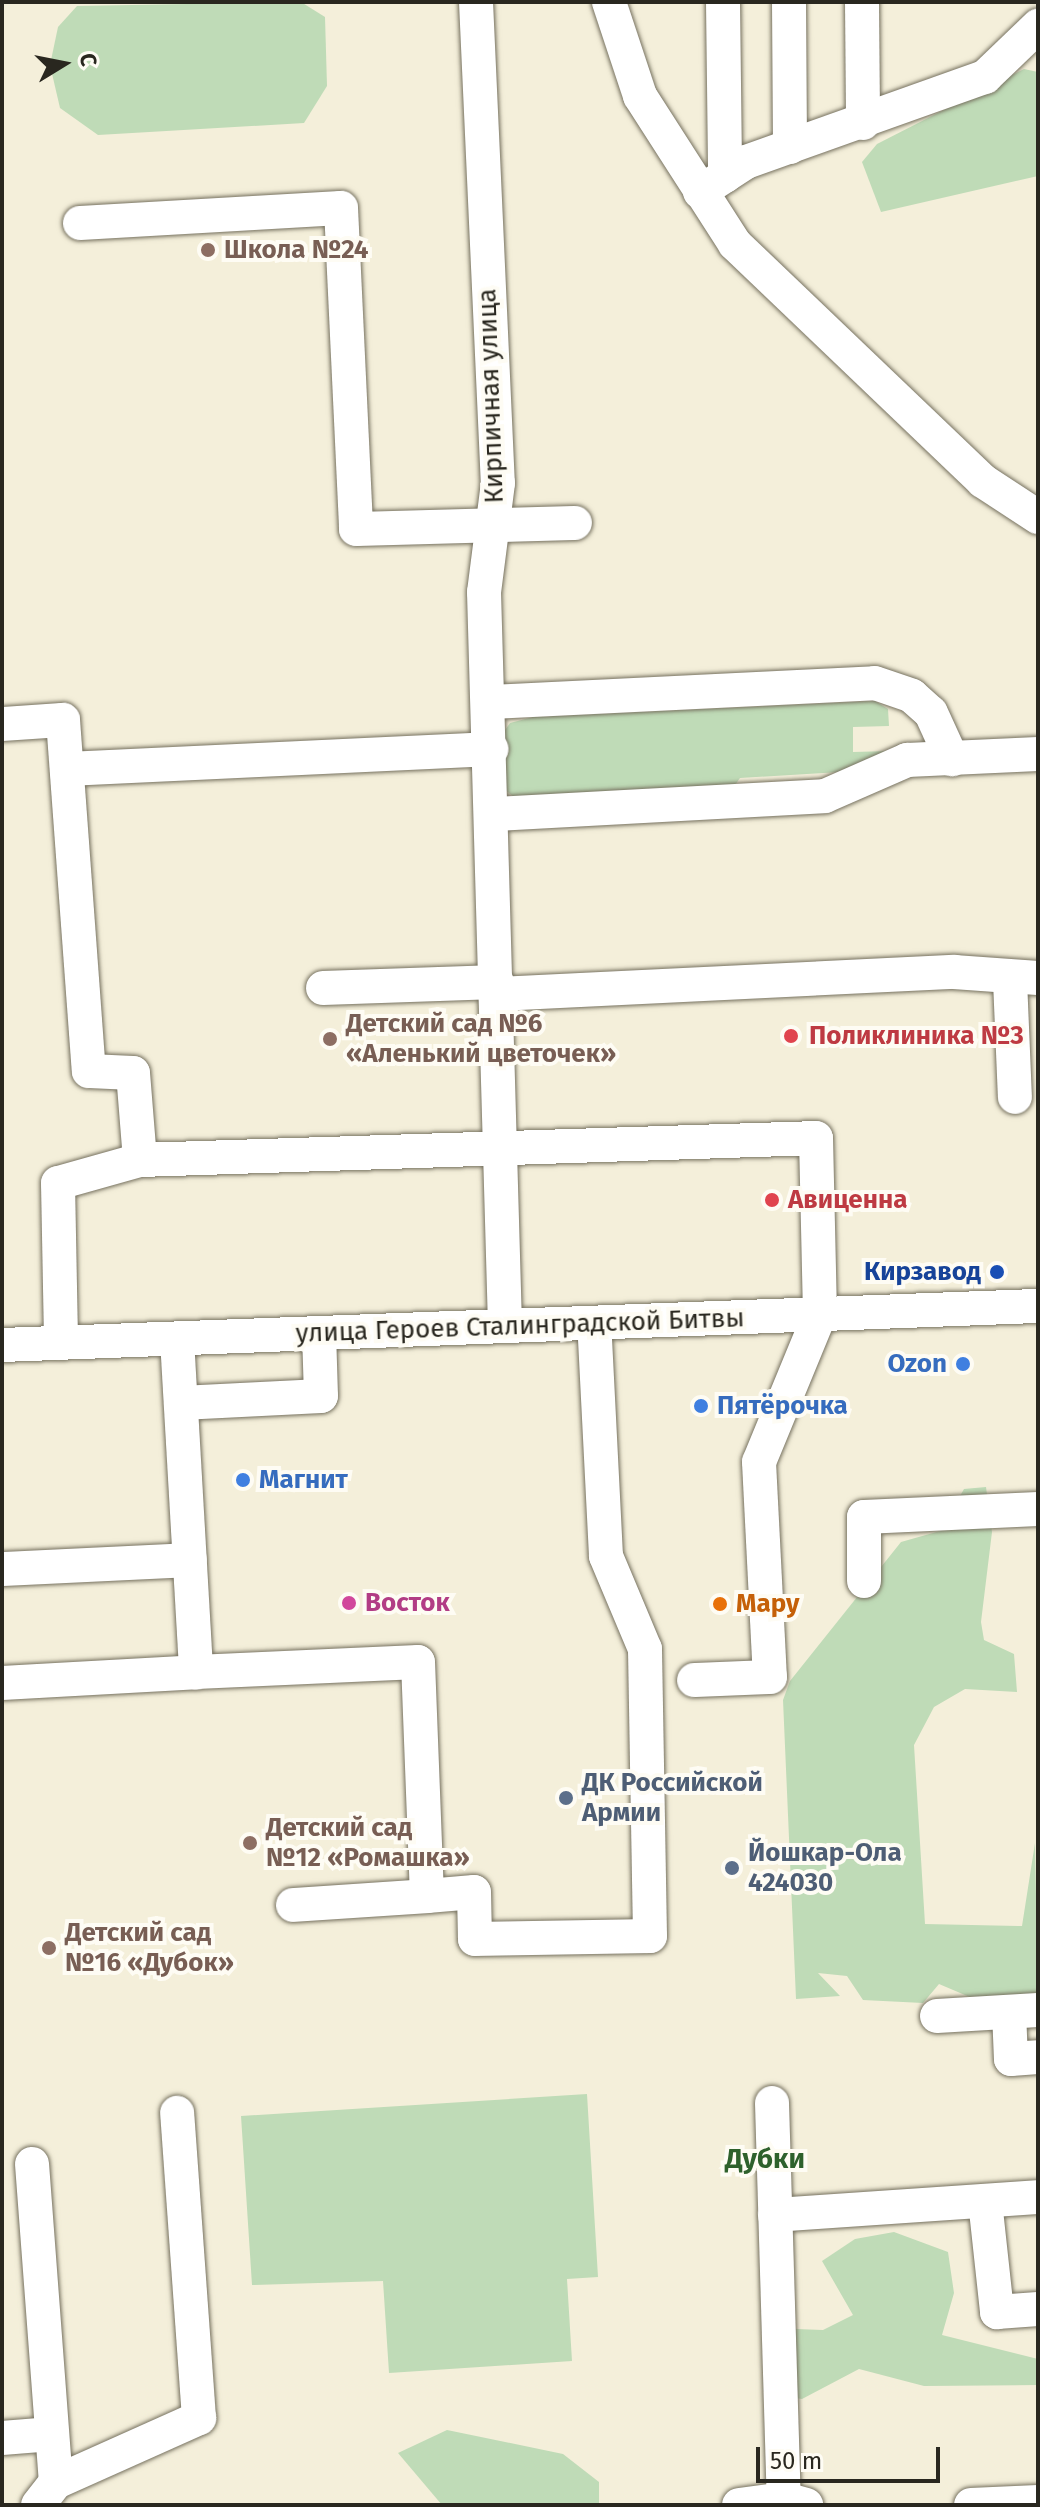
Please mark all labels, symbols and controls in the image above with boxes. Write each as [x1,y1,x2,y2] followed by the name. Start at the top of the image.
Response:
[24,24,104,104] north arrow
[74,51,103,68] text: С
[224,234,369,266] place label: Школа №24
[199,241,217,259] marker: Школа №24
[472,288,510,504] street label: Кирпичная улица
[346,1008,616,1070] place label: Детский сад №6 «Аленький цветочек»
[809,1020,1024,1052] place label: Поликлиника №3
[780,1025,802,1047] marker: Поликлиника №3
[321,1030,339,1048] marker: Детский сад №6 «Аленький цветочек»
[788,1184,907,1216] place label: Авиценна
[763,1191,781,1209] marker: Авиценна
[864,1256,981,1288] place label: Кирзавод
[988,1263,1006,1281] marker: Кирзавод
[295,1303,745,1349] street label: улица Героев Сталинградской Битвы
[887,1348,947,1380] place label: Ozon
[954,1355,972,1373] marker: Ozon
[717,1390,848,1422] place label: Пятёрочка
[692,1397,710,1415] marker: Пятёрочка
[259,1464,348,1496] place label: Магнит
[234,1471,252,1489] marker: Магнит
[365,1587,450,1619] place label: Восток
[736,1588,799,1620] place label: Мару
[340,1594,358,1612] marker: Восток
[711,1595,729,1613] marker: Мару
[582,1767,763,1828] place label: ДК Российской Армии
[557,1789,575,1807] marker: ДК Российской Армии
[266,1812,470,1874] place label: Детский сад №12 «Ромашка»
[241,1834,259,1852] marker: Детский сад №12 «Ромашка»
[748,1837,902,1898] place label: Йошкар-Ола 424030
[723,1859,741,1877] marker: Йошкар-Ола 424030
[65,1917,234,1978] place label: Детский сад №16 «Дубок»
[40,1939,58,1957] marker: Детский сад №16 «Дубок»
[725,2142,805,2176] district label: Дубки
[760,2431,944,2481] scale bar
[770,2447,822,2475] text: 50 m

